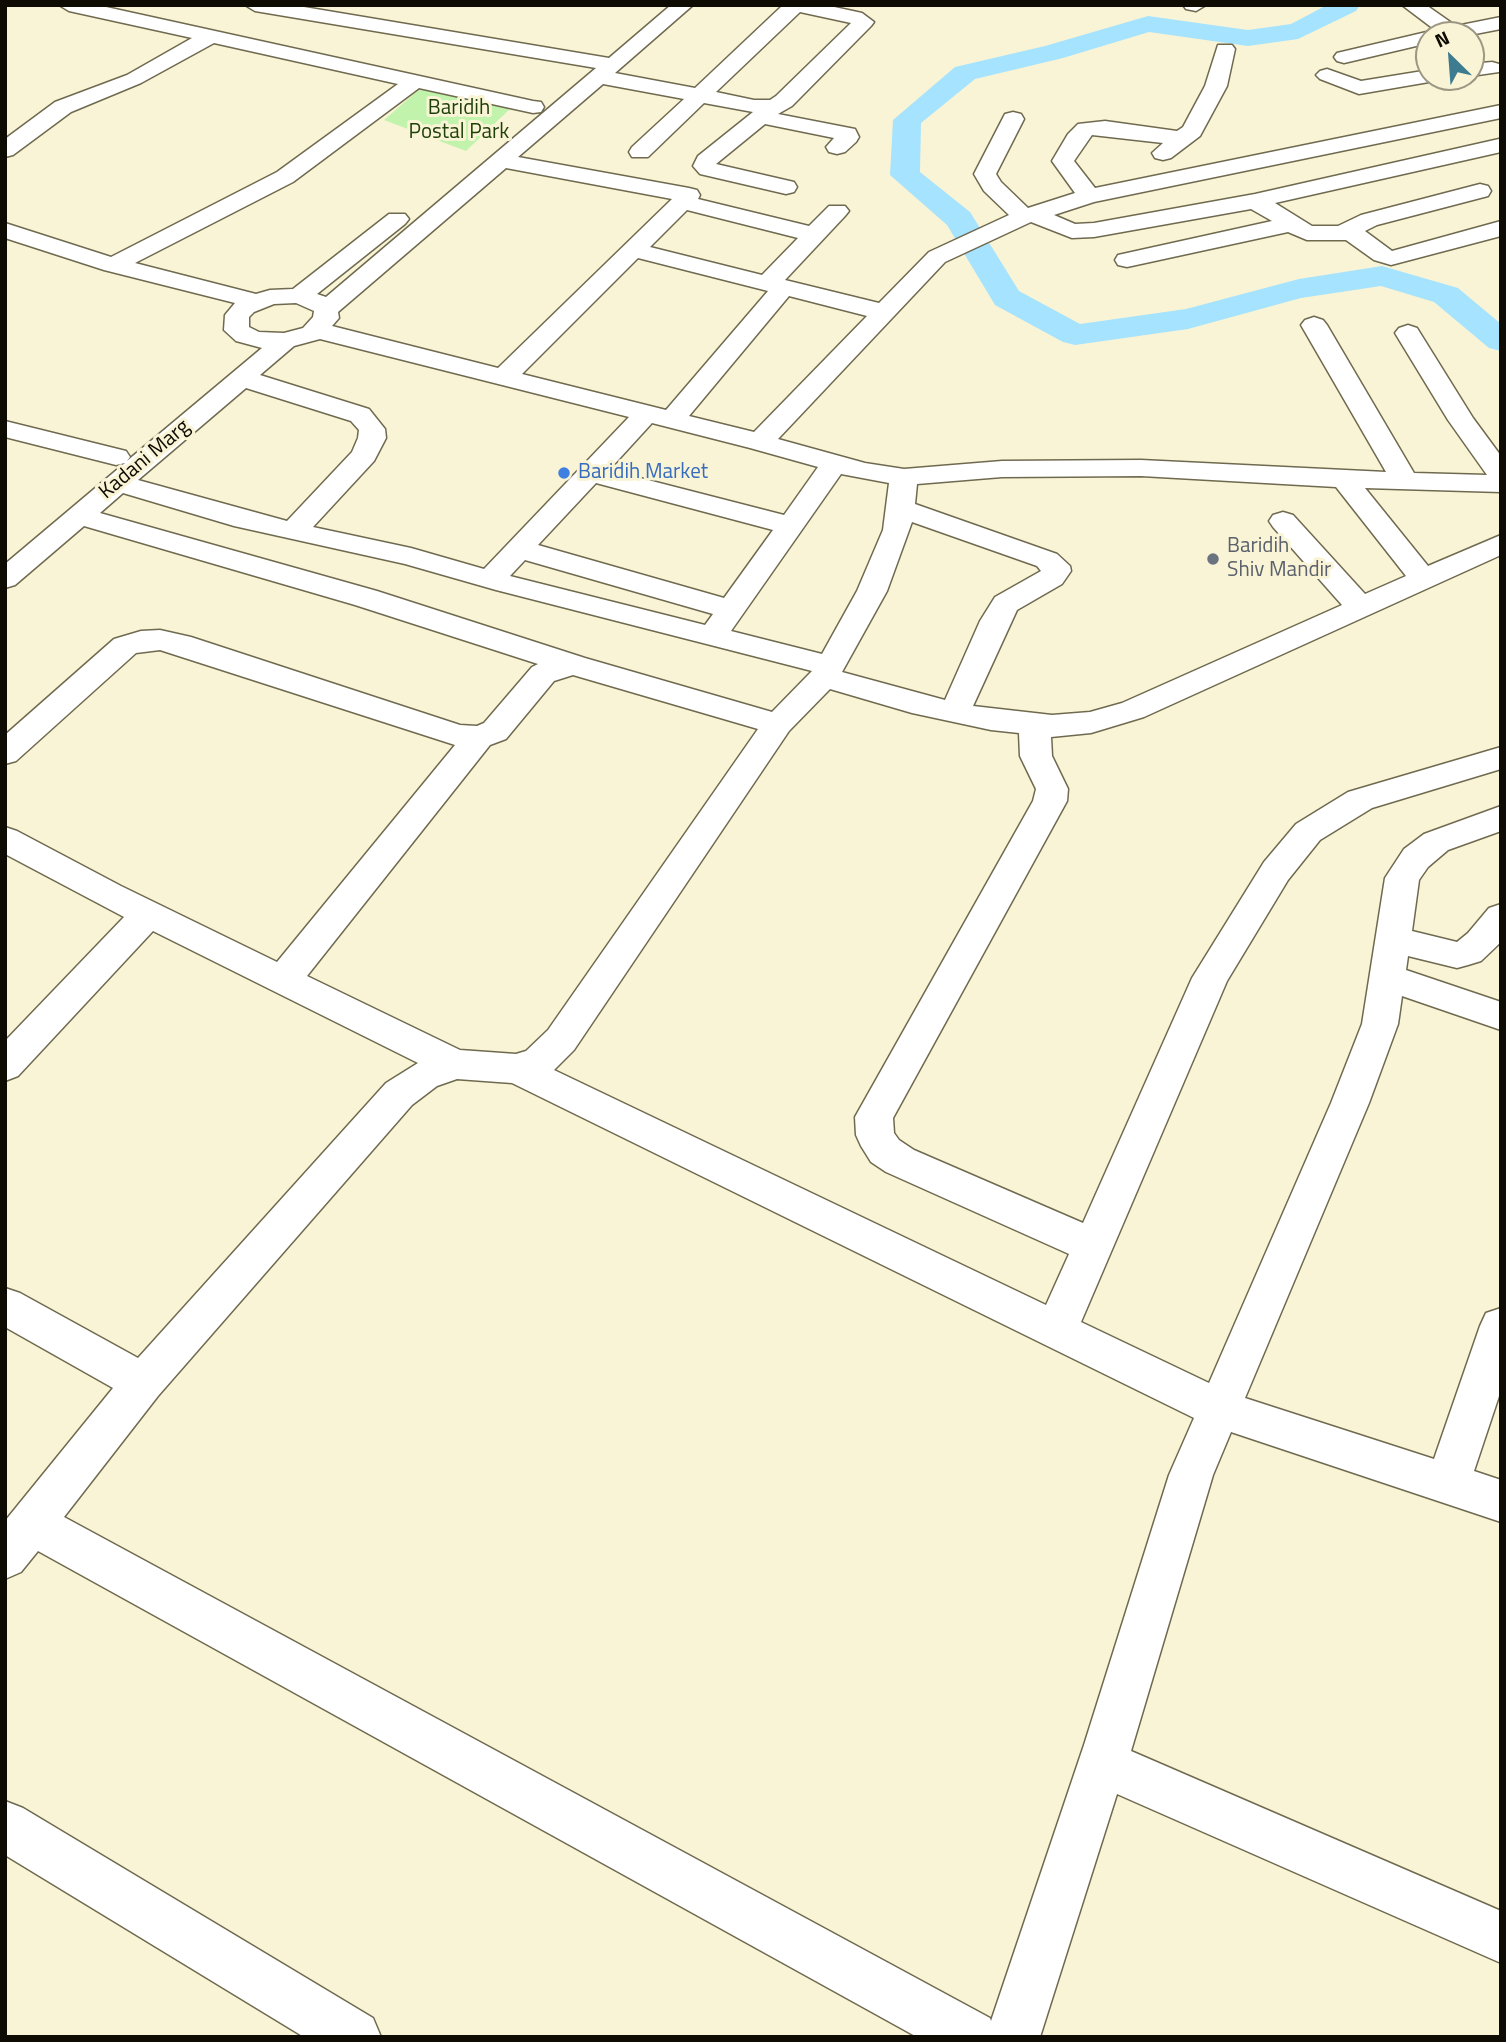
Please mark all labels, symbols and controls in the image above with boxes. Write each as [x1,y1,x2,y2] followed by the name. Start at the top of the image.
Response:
[1415,21,1485,91] north arrow
[1430,22,1454,54] text: N
[409,96,509,146] park label: Baridih Postal Park
[95,415,195,505] street label: Kadani Marg
[578,460,708,486] place label: Baridih Market
[556,465,572,481] marker: Baridih Market
[1227,534,1331,584] place label: Baridih Shiv Mandir
[1205,551,1221,567] marker: Baridih Shiv Mandir

